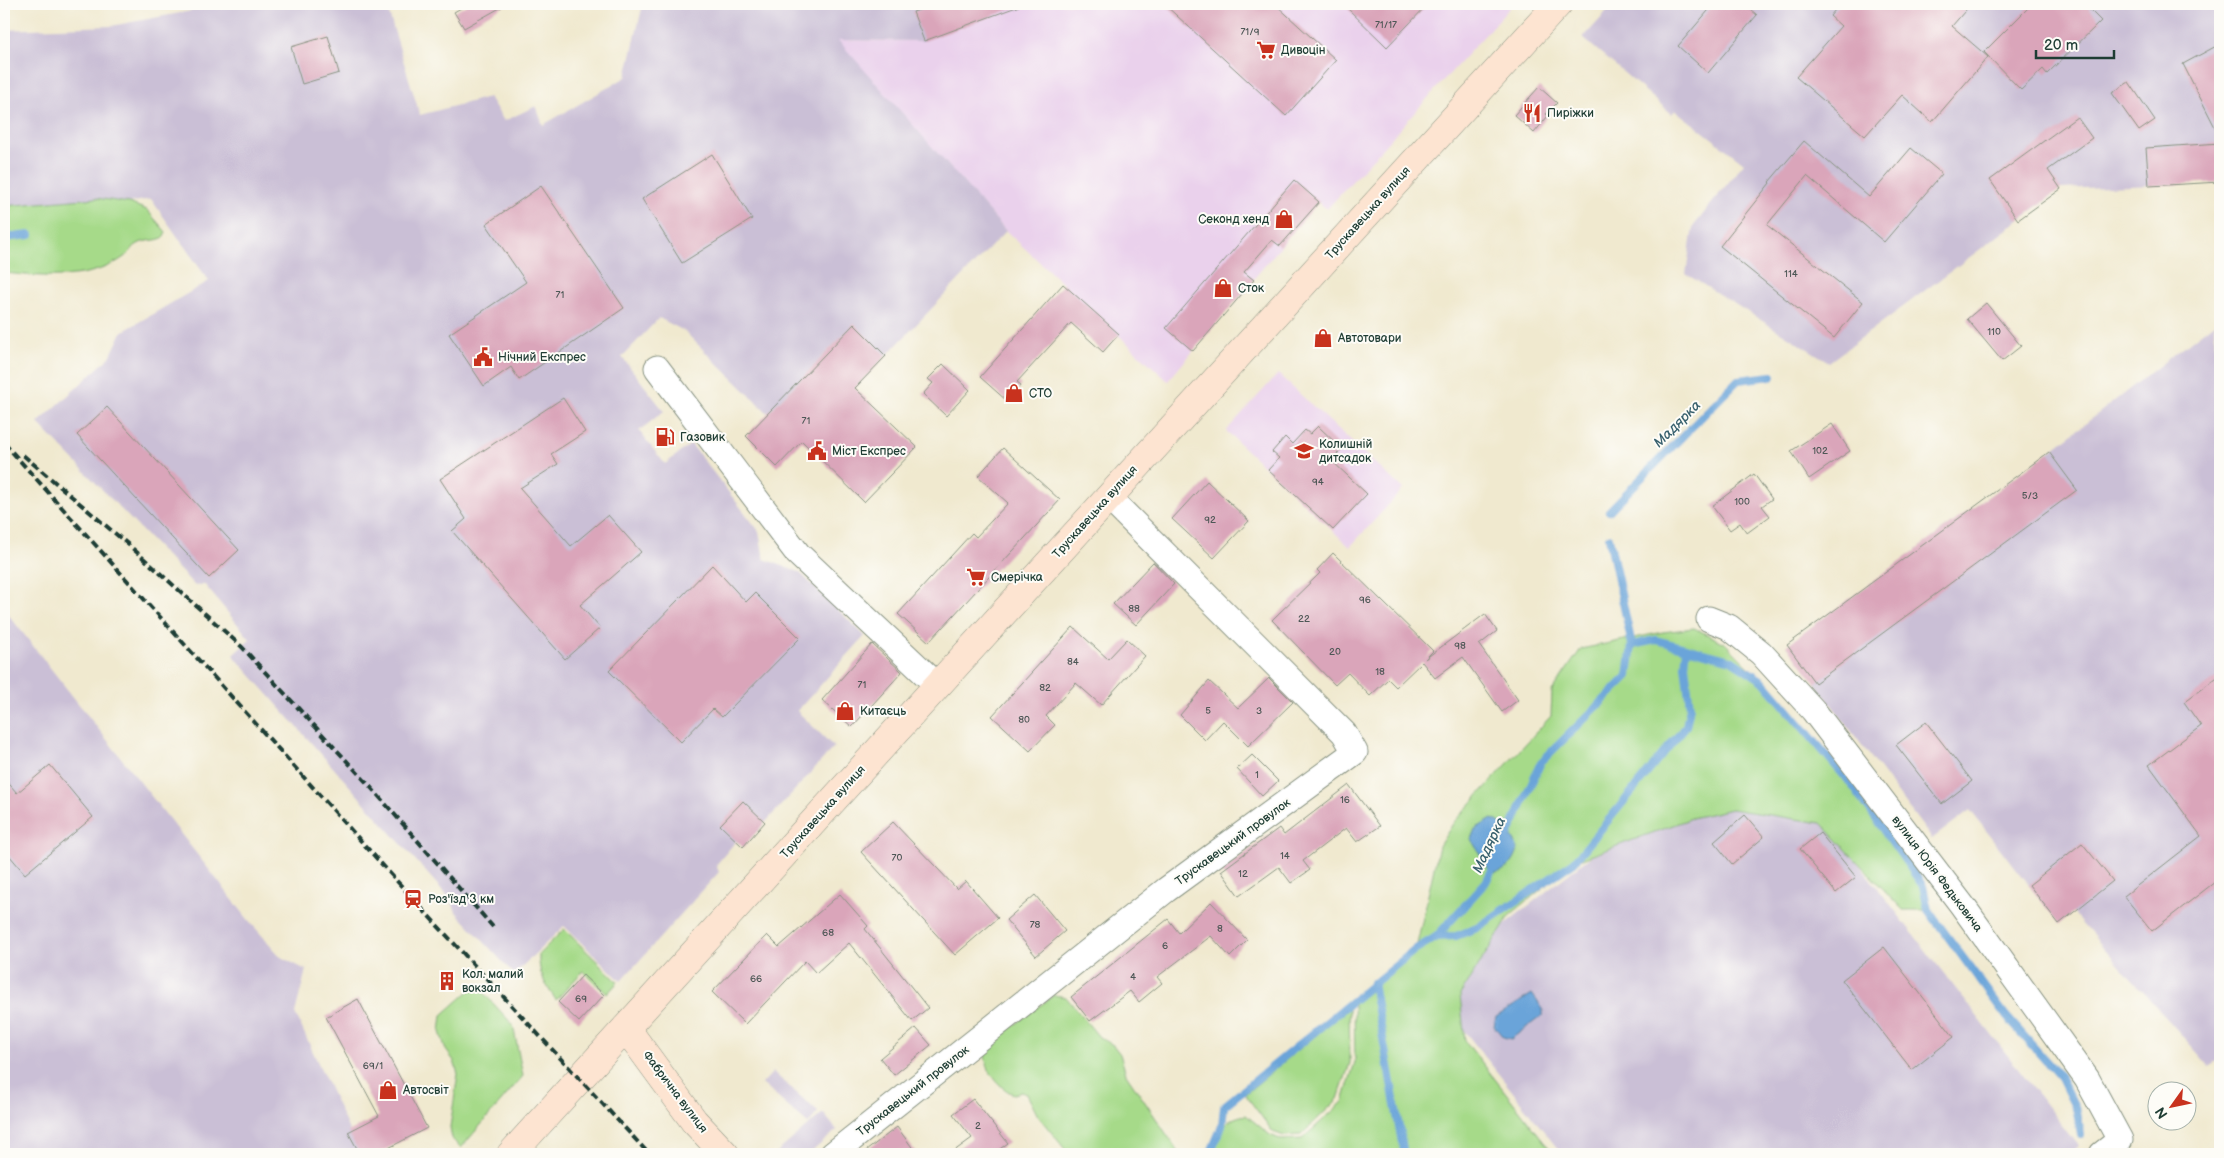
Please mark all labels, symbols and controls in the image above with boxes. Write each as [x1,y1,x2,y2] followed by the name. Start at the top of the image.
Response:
[1375,19,1397,31] house number: 71/17
[1240,26,1260,38] house number: 71/9
[2036,28,2114,60] scale bar
[2044,36,2078,55] text: 20 m
[1255,39,1277,61] supermarket icon: Дивоцін
[1281,43,1326,58] place label: Дивоцін
[1521,102,1543,124] restaurant icon: Пиріжки
[1547,106,1594,121] place label: Пиріжки
[1322,163,1414,263] street label: Трускавецька вулиця
[1273,208,1295,230] shop icon: Секонд хенд
[1198,212,1270,227] place label: Секонд хенд
[1784,268,1798,280] house number: 114
[1212,277,1234,299] shop icon: Сток
[1238,281,1265,296] place label: Сток
[556,289,565,301] house number: 71
[1987,326,2001,338] house number: 110
[1312,327,1334,349] shop icon: Автотовари
[1337,331,1401,346] place label: Автотовари
[472,346,494,368] public building icon: Нічний Експрес
[498,350,586,365] place label: Нічний Експрес
[1003,382,1025,404] shop icon: СТО
[1029,386,1052,401] place label: СТО
[1650,397,1704,451] water label: Мадярка
[802,415,811,427] house number: 71
[654,426,676,448] fuel station icon: Газовик
[680,430,726,445] place label: Газовик
[1319,437,1372,466] place label: Колишній дитсадок
[806,440,828,462] public building icon: Міст Експрес
[1293,440,1315,462] school or university icon: Колишній дитсадок
[832,444,906,459] place label: Міст Експрес
[1812,445,1828,457] house number: 102
[1049,462,1141,562] street label: Трускавецька вулиця
[1312,476,1324,488] house number: 94
[2022,490,2038,502] house number: 5/3
[1734,496,1750,508] house number: 100
[1204,514,1216,526] house number: 92
[965,566,987,588] supermarket icon: Смерічка
[991,570,1043,585] place label: Смерічка
[1359,594,1371,606] house number: 96
[1128,603,1140,615] house number: 88
[1298,613,1310,625] house number: 22
[1454,640,1466,652] house number: 98
[1329,646,1341,658] house number: 20
[1067,656,1079,668] house number: 84
[1375,666,1385,678] house number: 18
[858,679,867,691] house number: 71
[1039,682,1051,694] house number: 82
[834,700,856,722] shop icon: Китаєць
[860,704,906,719] place label: Китаєць
[1205,705,1211,717] house number: 5
[1256,705,1262,717] house number: 3
[1018,714,1030,726] house number: 80
[777,762,869,862] street label: Трускавецька вулиця
[1255,769,1259,781] house number: 1
[1340,794,1350,806] house number: 16
[1172,795,1294,889] street label: Трускавецький провулок
[1888,813,1986,935] street label: вулиця Юрія Федьковича
[1469,814,1509,876] water label: Мадярка
[1280,850,1290,862] house number: 14
[892,852,903,864] house number: 70
[1238,868,1248,880] house number: 12
[402,888,424,910] station icon: Роз'їзд 3 км
[428,892,494,907] place label: Роз'їзд 3 км
[1030,919,1041,931] house number: 78
[1217,923,1223,935] house number: 8
[822,927,834,939] house number: 68
[1162,940,1168,952] house number: 6
[462,967,524,996] place label: Кол. малий вокзал
[436,970,458,992] building icon: Кол. малий вокзал
[1130,971,1136,983] house number: 4
[750,973,762,985] house number: 66
[575,993,587,1005] house number: 69
[854,1042,973,1140] street label: Трускавецький провулок
[639,1048,711,1136] street label: Фабрична вулиця
[363,1060,383,1072] house number: 69/1
[377,1079,399,1101] shop icon: Автосвіт
[2146,1080,2196,1130] north arrow
[402,1083,449,1098] place label: Автосвіт
[2152,1104,2172,1122] text: N
[975,1120,981,1132] house number: 2

